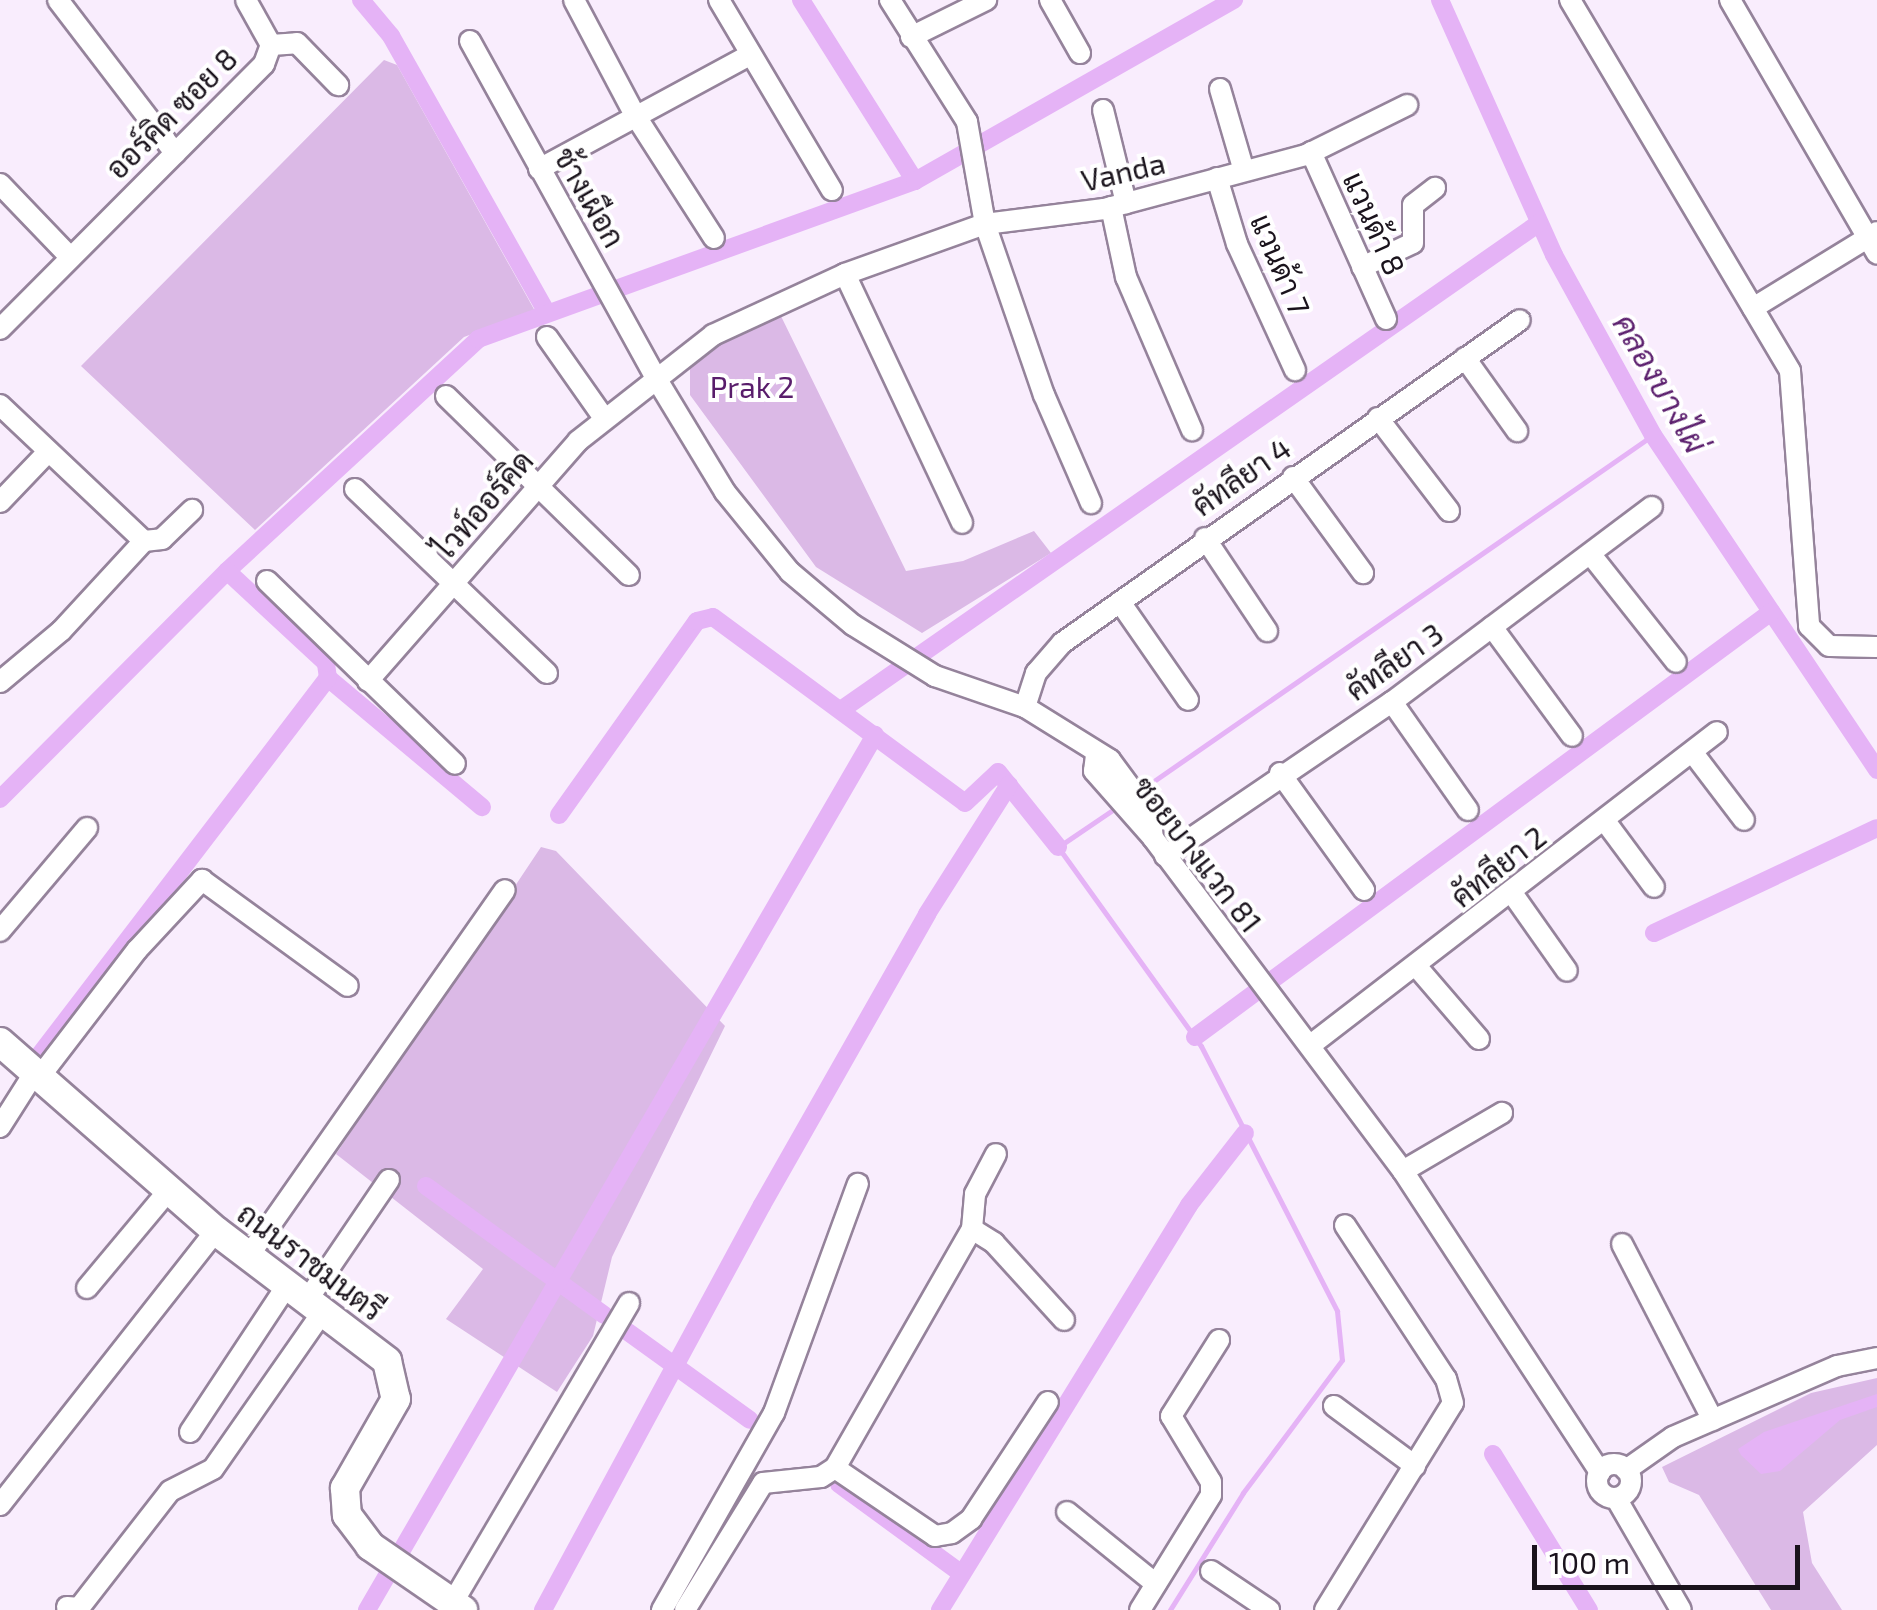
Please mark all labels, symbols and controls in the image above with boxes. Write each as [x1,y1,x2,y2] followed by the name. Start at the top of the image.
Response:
[98,40,244,186] street label: ออร์คิด ซอย 8
[547,141,633,253] street label: ช้างเผือก
[1078,144,1168,198] street label: Vanda
[1336,166,1414,280] street label: แวนด้า 8
[1244,208,1318,320] street label: แวนด้า 7
[1606,307,1716,459] water label: คลองบางไผ่
[709,368,795,404] park label: Prak 2
[1185,429,1297,523] street label: คัทลียา 4
[426,442,540,566] street label: ไวท์ออร์คิด
[1339,615,1449,707] street label: คัทลียา 3
[1126,769,1270,939] street label: ซอยบางแวก 81
[1443,818,1553,914] street label: คัทลียา 2
[231,1195,391,1327] street label: ถนนราชมนตรี
[1537,1525,1804,1587] scale bar
[1549,1544,1630,1580] text: 100 m

